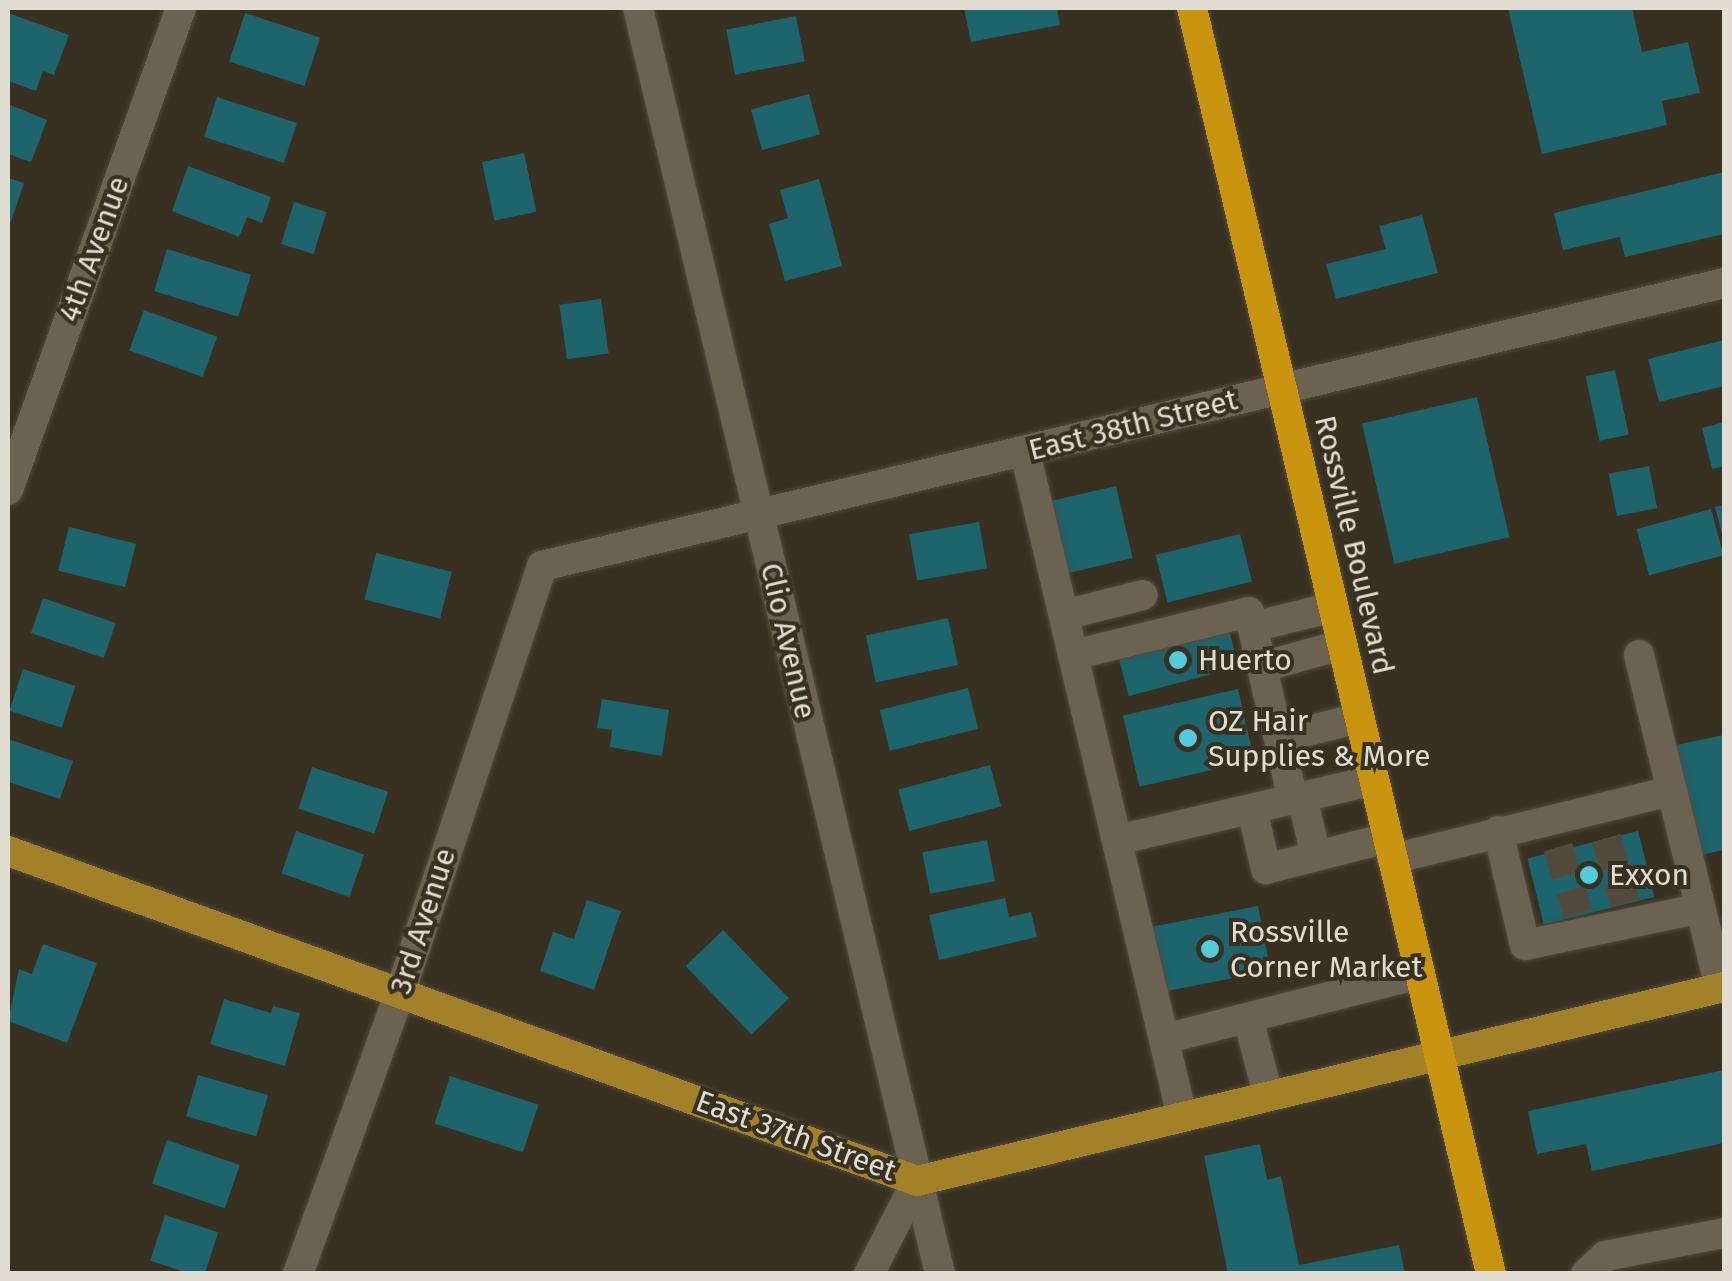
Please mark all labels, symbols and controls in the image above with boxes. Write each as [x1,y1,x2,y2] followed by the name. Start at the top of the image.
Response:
[51,171,137,327] street label: 4th Avenue
[1025,382,1241,468] street label: East 38th Street
[1307,412,1401,678] street label: Rossville Boulevard
[753,560,823,722] street label: Clio Avenue
[1198,642,1292,678] place label: Huerto
[1167,649,1189,671] marker: Huerto
[1208,703,1431,774] place label: OZ Hair Supplies & More
[1177,727,1199,749] marker: OZ Hair Supplies & More
[383,844,463,998] street label: 3rd Avenue
[1609,857,1689,893] place label: Exxon
[1578,864,1600,886] marker: Exxon
[1230,914,1422,984] place label: Rossville Corner Market
[1199,938,1221,960] marker: Rossville Corner Market
[691,1083,901,1189] street label: East 37th Street

